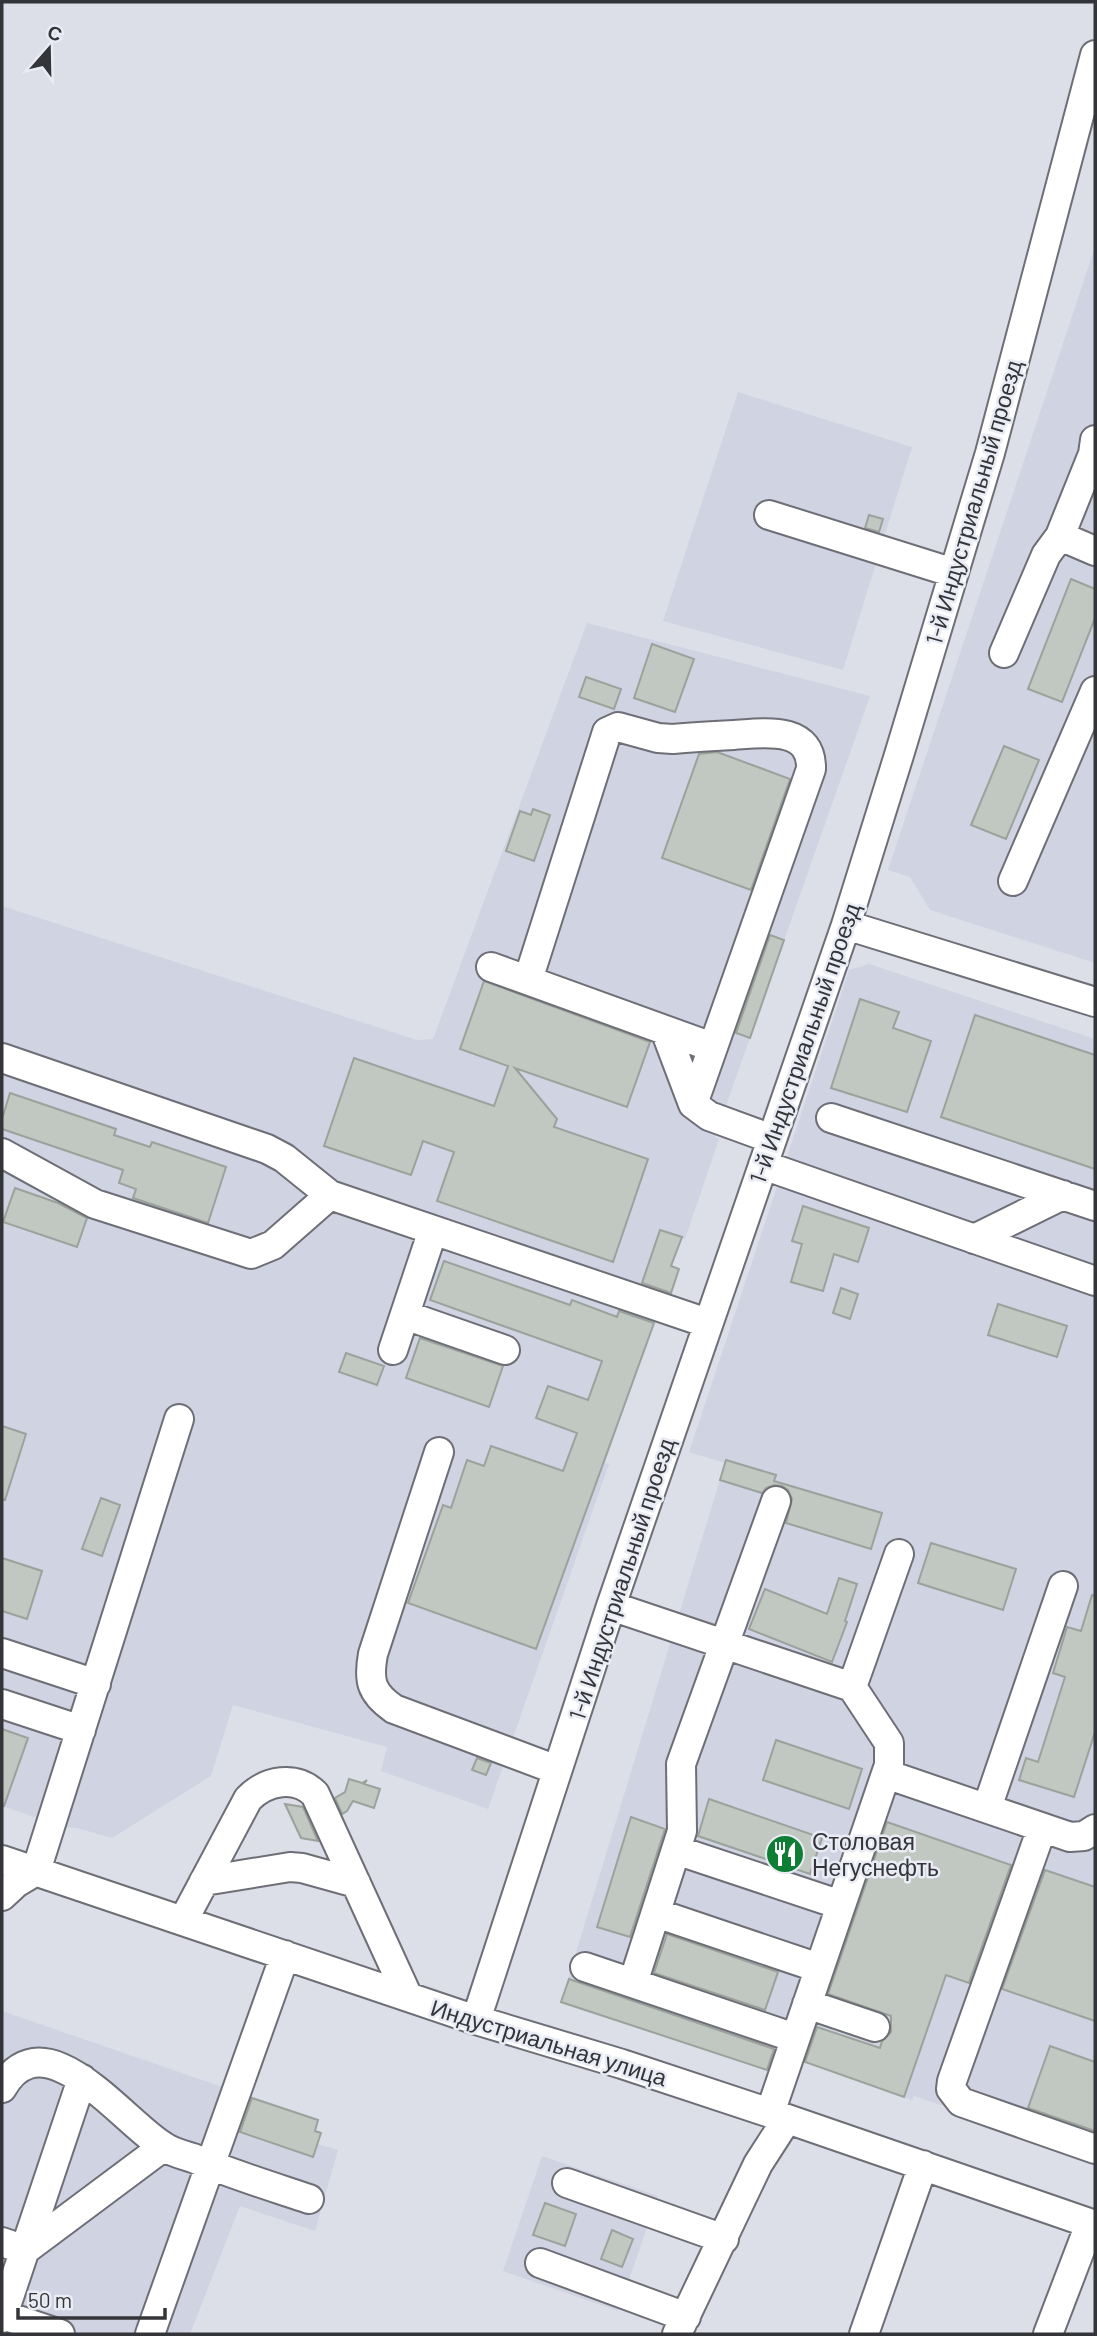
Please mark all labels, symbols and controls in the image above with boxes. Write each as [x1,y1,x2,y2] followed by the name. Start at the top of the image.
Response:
[14,14,84,84] north arrow
[45,19,66,46] text: С
[919,356,1027,648] street label: 1-й Индустриальный проезд
[743,899,865,1187] street label: 1-й Индустриальный проезд
[562,1434,680,1724] street label: 1-й Индустриальный проезд
[812,1827,939,1881] place label: Столовая Негуснефть
[764,1833,806,1875] restaurant icon: Столовая Негуснефть
[427,1993,671,2091] street label: Индустриальная улица
[18,2276,164,2320] scale bar
[28,2287,72,2312] text: 50 m

